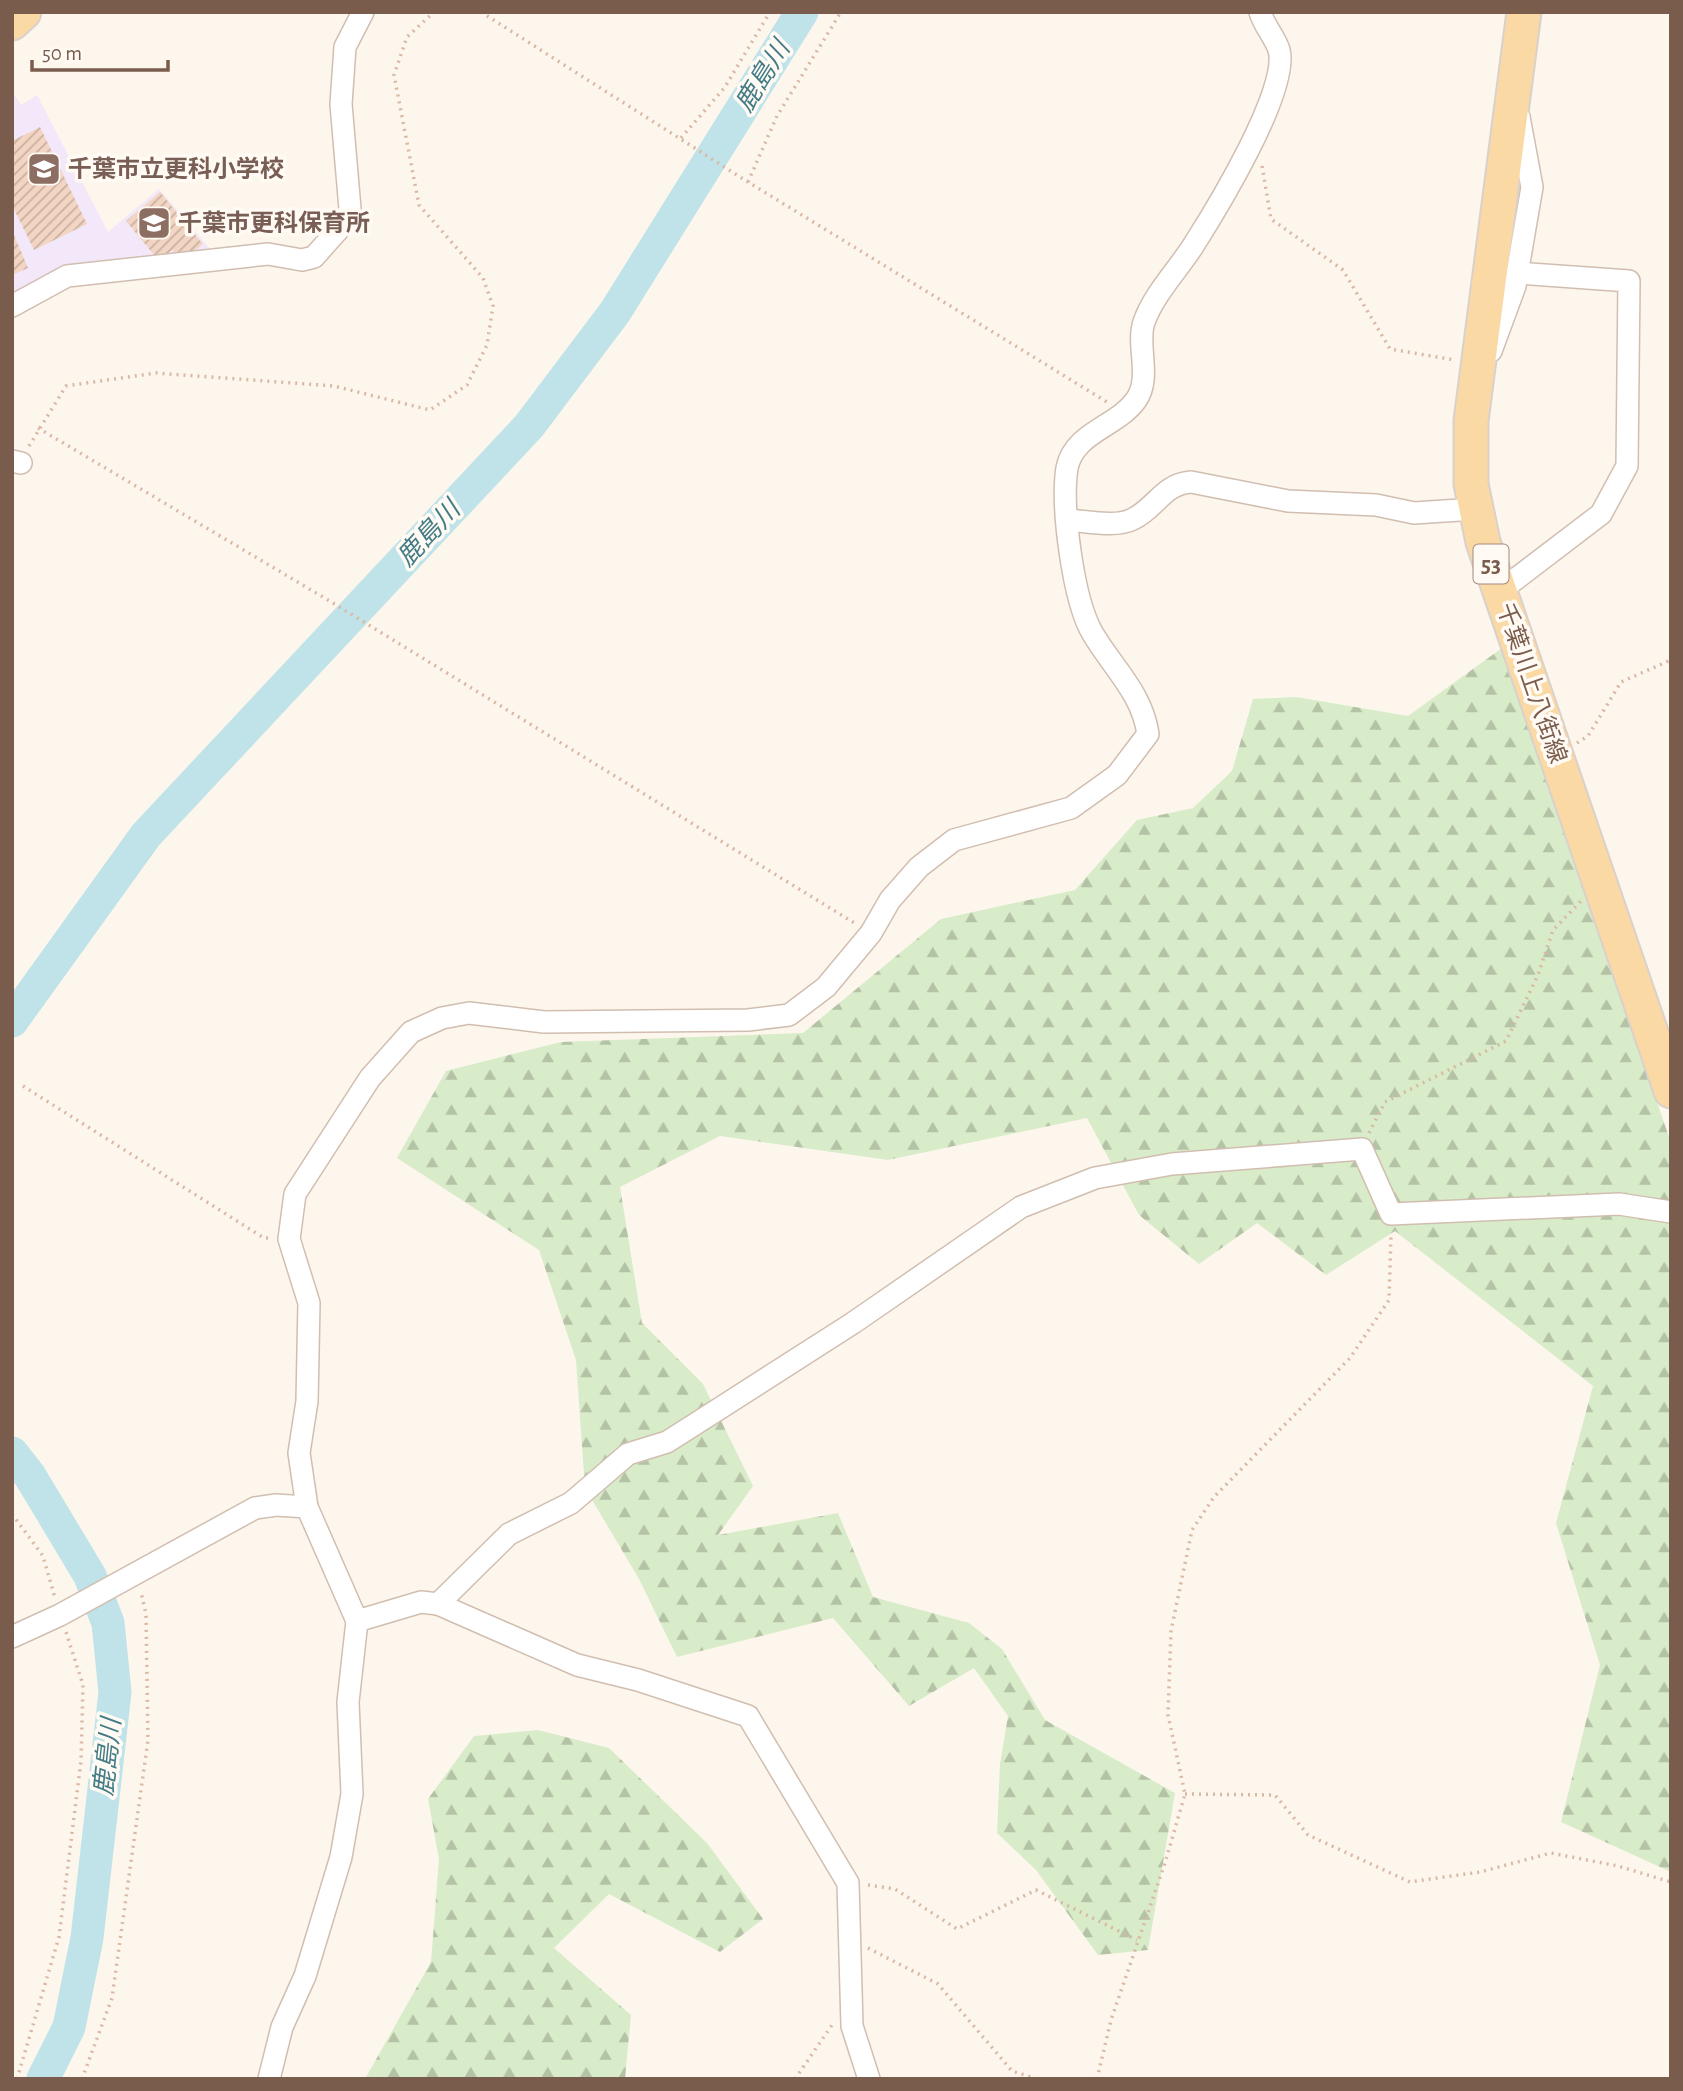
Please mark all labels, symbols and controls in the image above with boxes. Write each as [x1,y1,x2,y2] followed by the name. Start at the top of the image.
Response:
[32,28,168,72] scale bar
[730,33,796,116] water label: 鹿島川
[42,43,82,64] text: 50 m
[25,150,63,188] school or university icon: 千葉市立更科小学校
[68,156,284,182] place label: 千葉市立更科小学校
[135,204,173,242] school or university icon: 千葉市更科保育所
[178,210,370,236] place label: 千葉市更科保育所
[392,493,467,571] water label: 鹿島川
[1474,544,1508,584] road number: 53
[1492,599,1572,767] street label: 千葉川上八街線
[90,1714,125,1797] water label: 鹿島川

